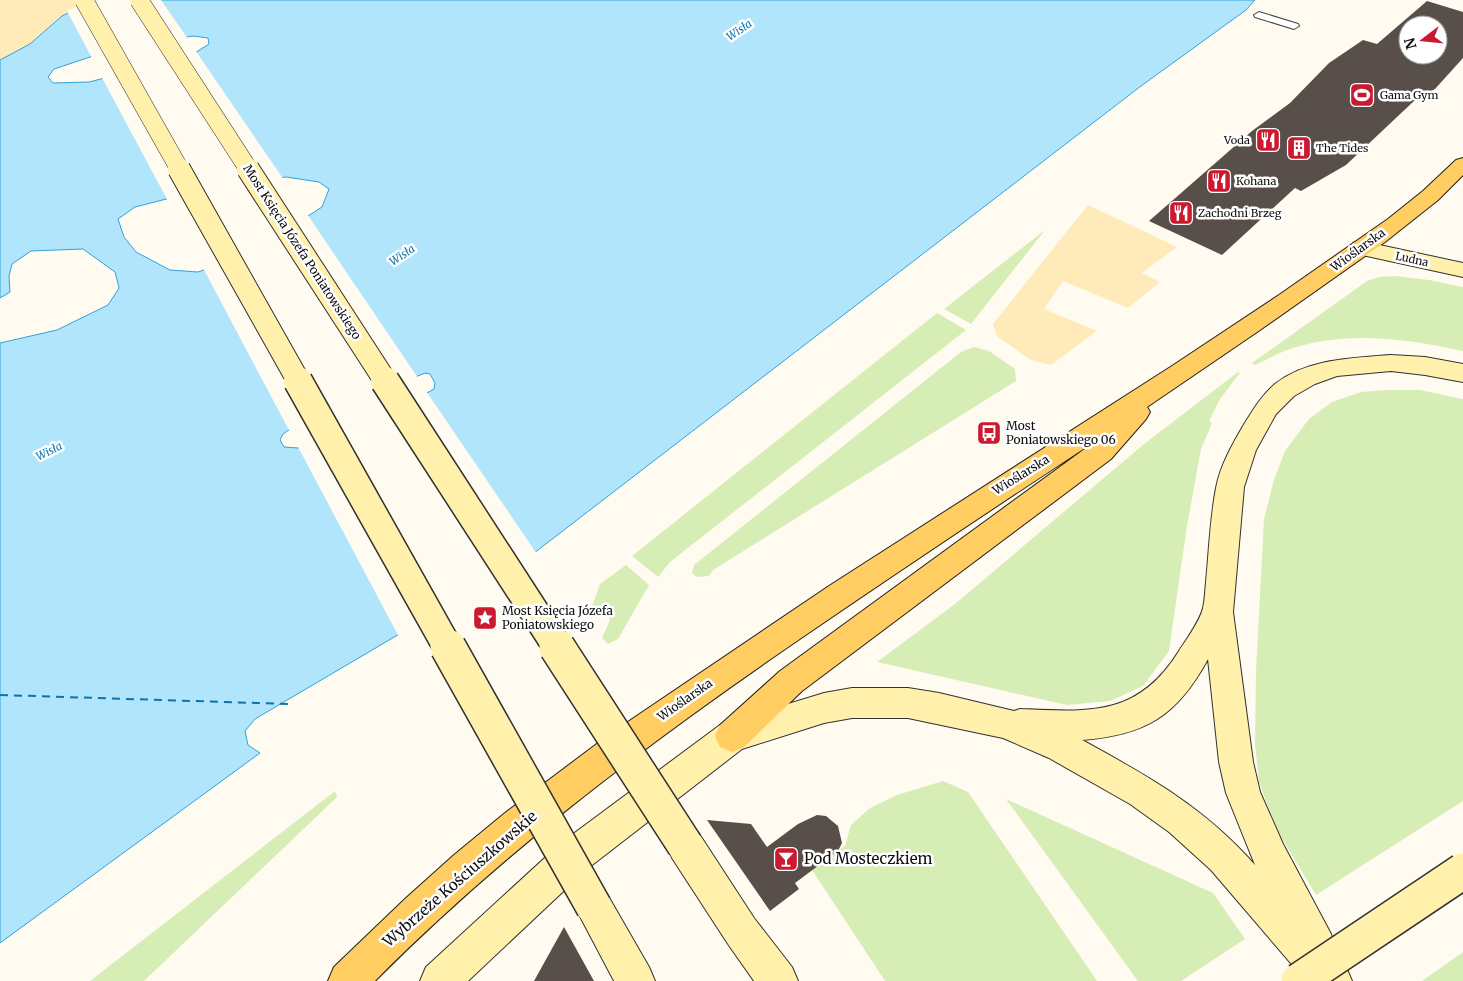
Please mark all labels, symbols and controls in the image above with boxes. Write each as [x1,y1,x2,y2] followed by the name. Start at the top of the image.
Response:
[1398,15,1448,65] north arrow
[724,16,754,44] water label: Wisła
[1400,36,1421,51] text: N
[1349,82,1375,108] sports icon: Gama Gym
[1380,88,1439,102] place label: Gama Gym
[1255,127,1281,153] restaurant icon: Voda
[1223,133,1250,147] place label: Voda
[1286,135,1312,161] building icon: The Tides
[1316,141,1368,155] place label: The Tides
[240,161,365,342] street label: Most Księcia Józefa Poniatowskiego
[1206,168,1232,194] restaurant icon: Kohana
[1236,174,1276,188] place label: Kohana
[1168,200,1194,226] restaurant icon: Zachodni Brzeg
[1198,206,1282,220] place label: Zachodni Brzeg
[1327,224,1388,275] street label: Wioślarska
[387,241,417,269] water label: Wisła
[1394,249,1430,269] street label: Ludna
[1006,418,1116,447] place label: Most Poniatowskiego 06
[976,420,1002,446] bus stop icon: Most Poniatowskiego 06
[34,438,64,464] water label: Wisła
[989,451,1052,498] street label: Wioślarska
[502,603,613,632] place label: Most Księcia Józefa Poniatowskiego
[472,605,498,631] place icon: Most Księcia Józefa Poniatowskiego
[654,675,716,725] street label: Wioślarska
[378,806,541,951] street label: Wybrzeże Kościuszkowskie
[773,846,799,872] bar icon: Pod Mosteczkiem
[804,849,932,868] place label: Pod Mosteczkiem

